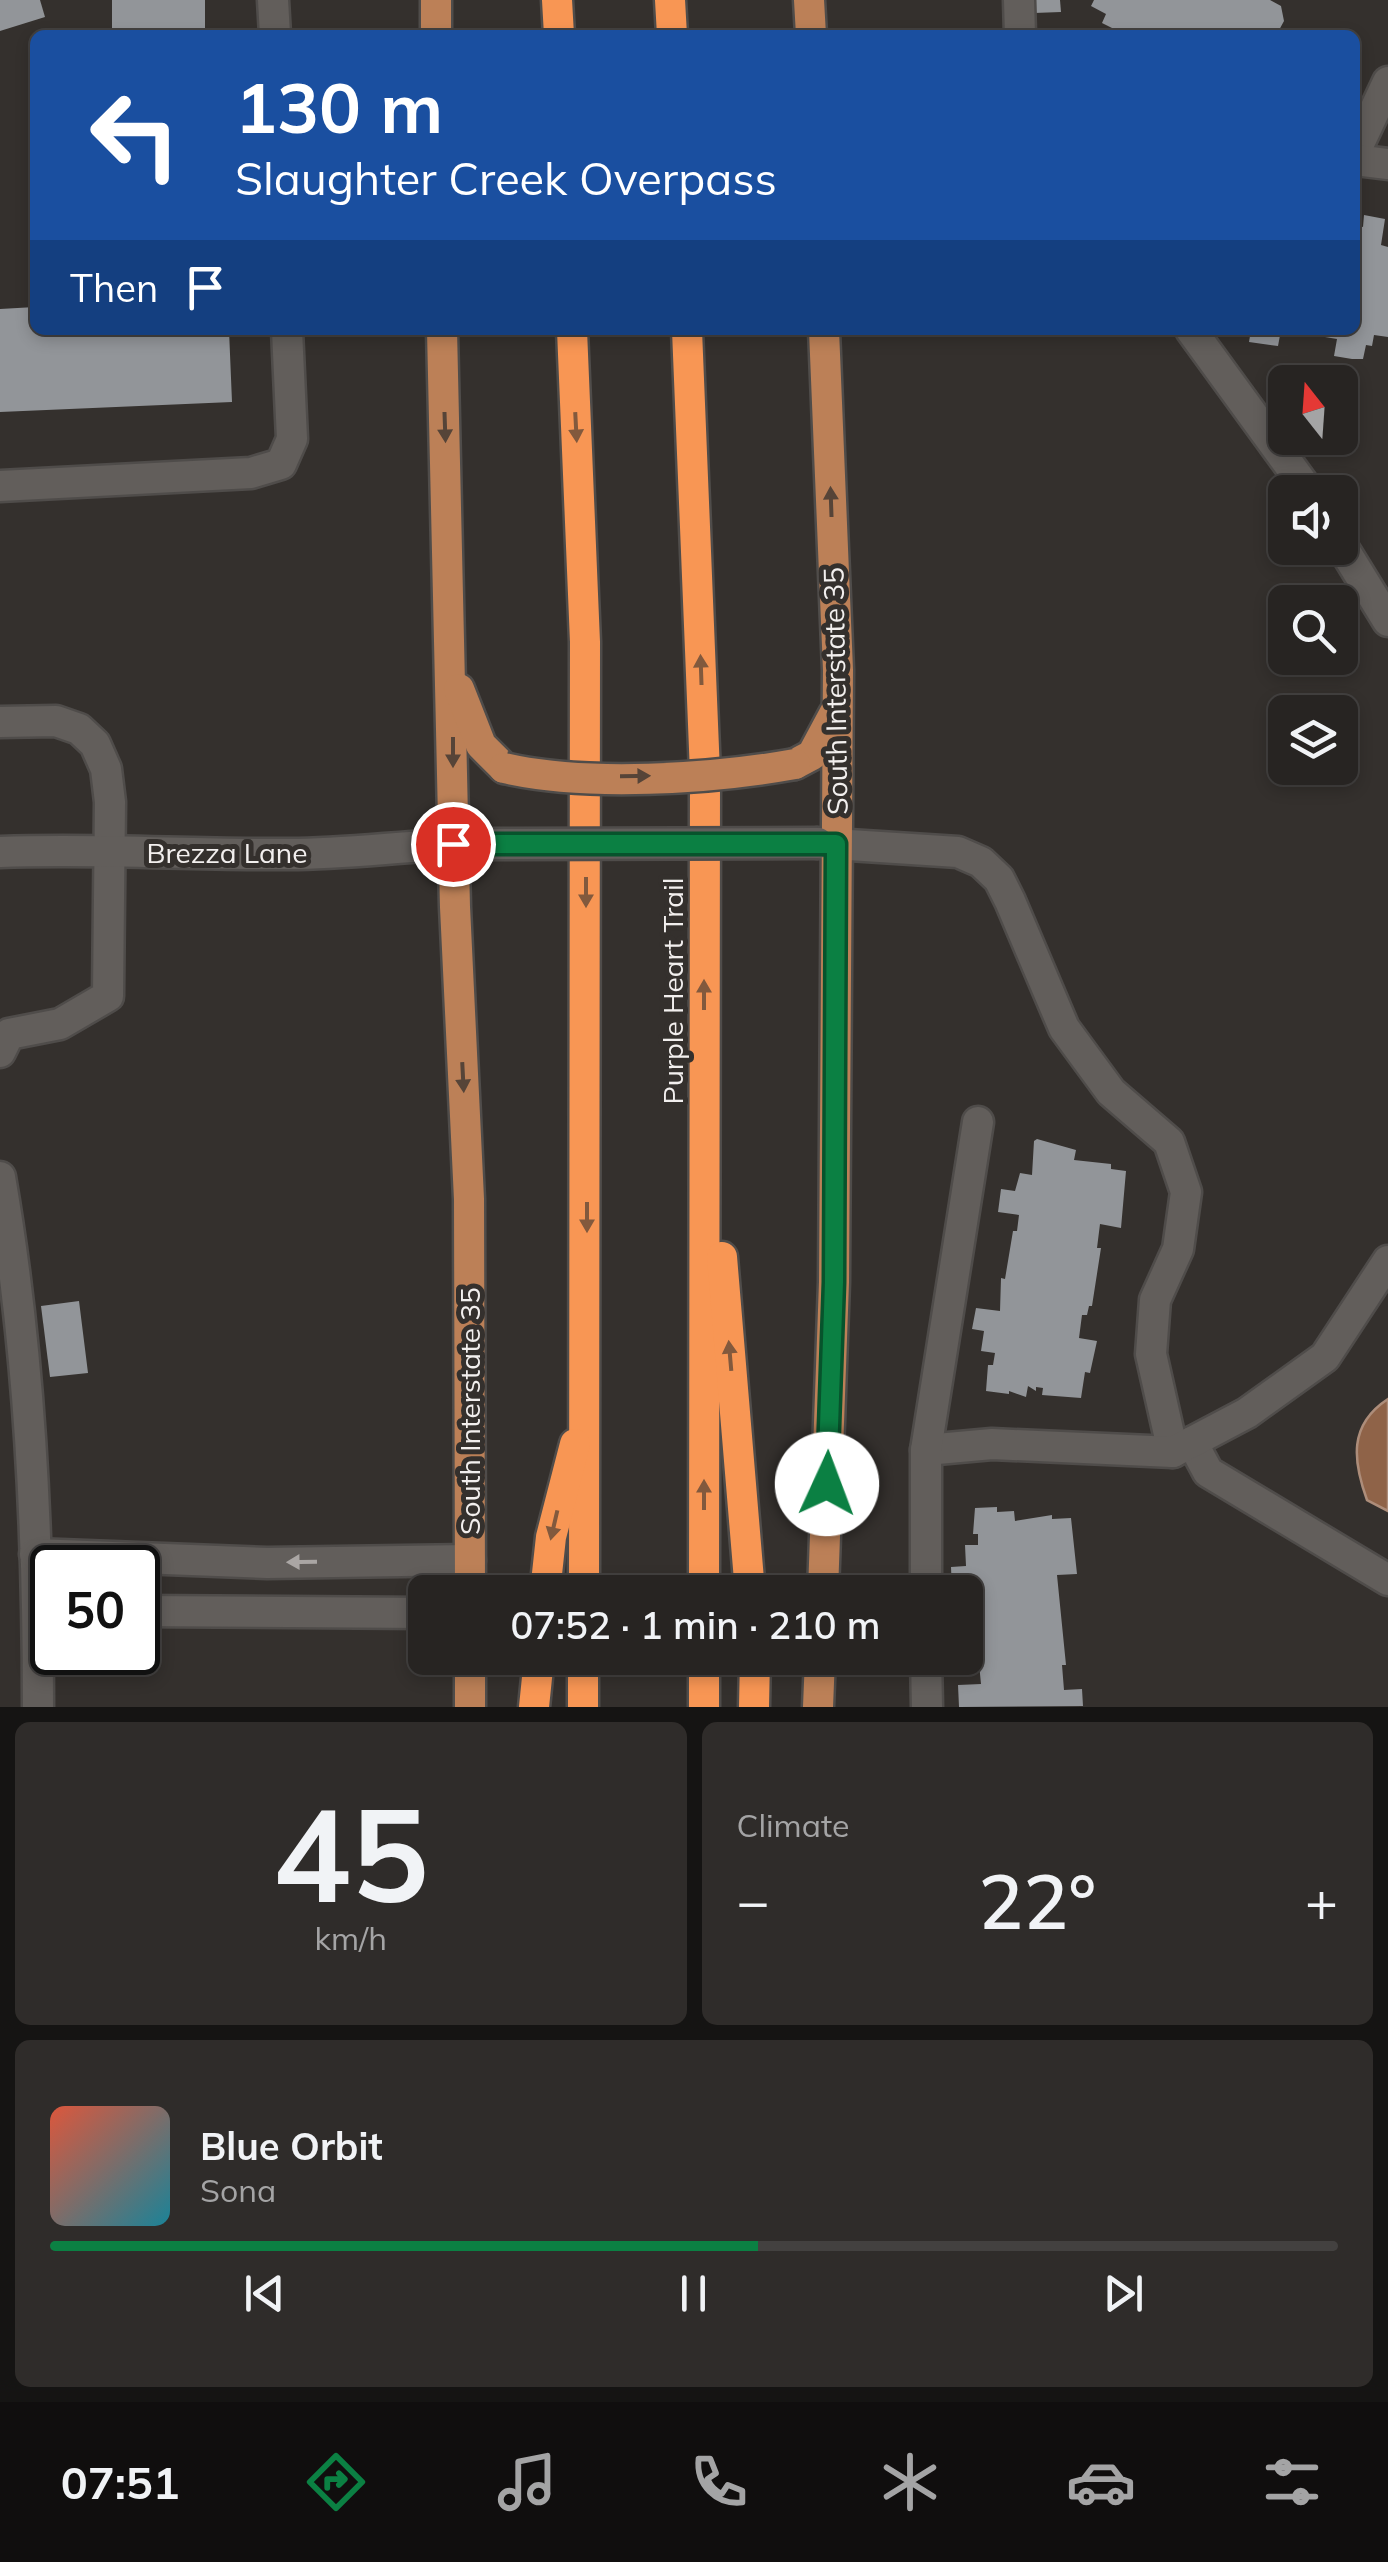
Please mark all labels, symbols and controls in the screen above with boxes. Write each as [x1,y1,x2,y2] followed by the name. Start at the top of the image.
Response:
[235,63,443,151] text: 130 m
[70,70,200,200] icon: left
[235,150,777,206] text: Slaughter Creek Overpass
[178,260,233,315] icon: arrive
[70,264,158,312] text: Then
[1268,365,1358,455] north arrow
[1268,365,1358,785] map controls
[438,412,454,444] one-way arrow
[568,412,584,444] one-way arrow
[1268,475,1358,565] button: sound
[823,486,839,518] one-way arrow
[815,567,855,815] street label: South Interstate 35
[1268,585,1358,675] button: search
[692,654,708,686] one-way arrow
[1268,695,1358,785] button: layers
[445,737,461,769] one-way arrow
[620,768,652,784] one-way arrow
[411,802,496,887] pin
[426,817,481,872] icon: arrive
[147,835,307,870] street label: Brezza Lane
[578,877,594,909] one-way arrow
[655,878,690,1104] street label: Purple Heart Trail
[696,979,712,1011] one-way arrow
[455,1062,471,1094] one-way arrow
[579,1202,595,1234] one-way arrow
[452,1287,487,1535] street label: South Interstate 35
[721,1339,737,1371] one-way arrow
[775,1432,879,1536] position arrow
[696,1479,712,1511] one-way arrow
[546,1510,561,1541] one-way arrow
[30,1545,160,1675] speed limit sign: 50
[286,1555,318,1571] one-way arrow
[510,1601,881,1649] text: 07:52 · 1 min · 210 m
[273,1771,429,1935] text: 45
[737,1805,849,1845] text: Climate
[978,1854,1096,1948] text: 22°
[737,1866,770,1935] text: −
[1305,1866,1338,1935] text: +
[315,1918,387,1958] text: km/h
[200,2122,383,2170] text: Blue Orbit
[200,2170,276,2210] text: Sona
[237,2266,292,2321] icon: previous
[666,2266,721,2321] icon: pause
[1096,2266,1151,2321] icon: next
[301,2447,371,2517] icon: directions
[492,2447,562,2517] icon: music
[684,2447,754,2517] icon: phone
[875,2447,945,2517] icon: climate
[1066,2447,1136,2517] icon: car
[1257,2447,1327,2517] icon: filters
[61,2454,180,2510] text: 07:51

